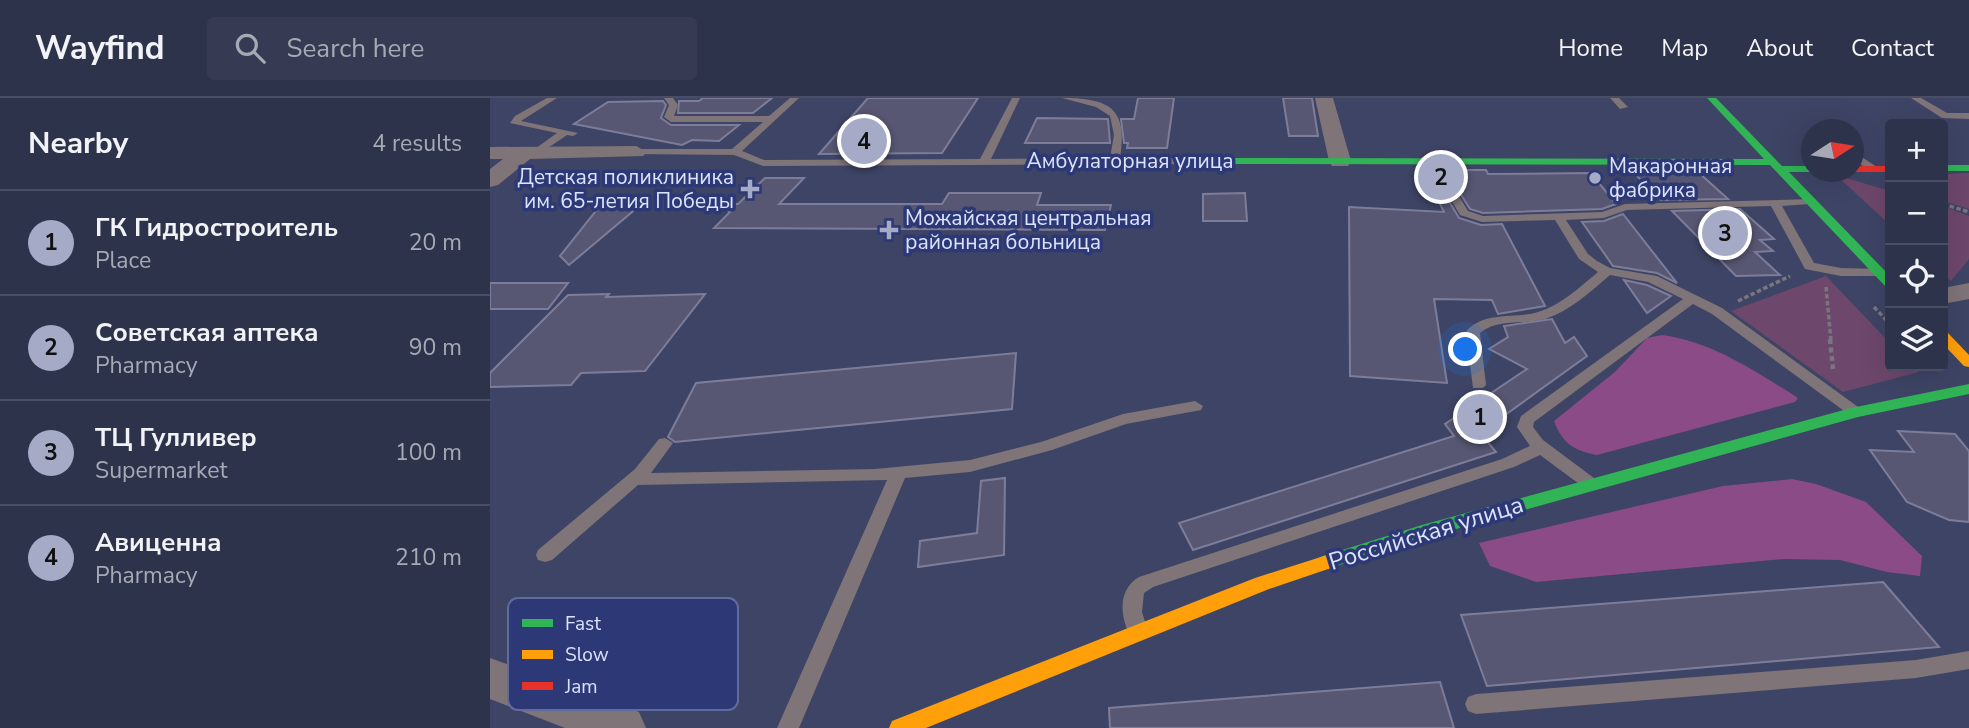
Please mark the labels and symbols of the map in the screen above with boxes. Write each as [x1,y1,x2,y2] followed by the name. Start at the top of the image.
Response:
[841,115,887,167] pin: 4
[1801,119,1864,182] north arrow
[1026,147,1234,175] street label: Амбулаторная улица
[1418,151,1464,203] pin: 2
[1609,152,1732,204] place label: Макаронная фабрика
[517,163,734,215] place label: Детская поликлиника им. 65-летия Победы
[1587,170,1603,186] marker: Макаронная фабрика
[740,179,760,199] marker: Детская поликлиника им. 65-летия Победы
[905,204,1152,256] place label: Можайская центральная районная больница
[1702,207,1748,259] pin: 3
[879,220,899,240] marker: Можайская центральная районная больница
[1448,332,1482,366] your location
[1457,391,1503,443] pin: 1
[1325,488,1527,578] street label: Российская улица
[508,598,738,710] legend
[565,611,601,637] text: Fast
[565,642,609,668] text: Slow
[564,674,598,700] text: Jam

